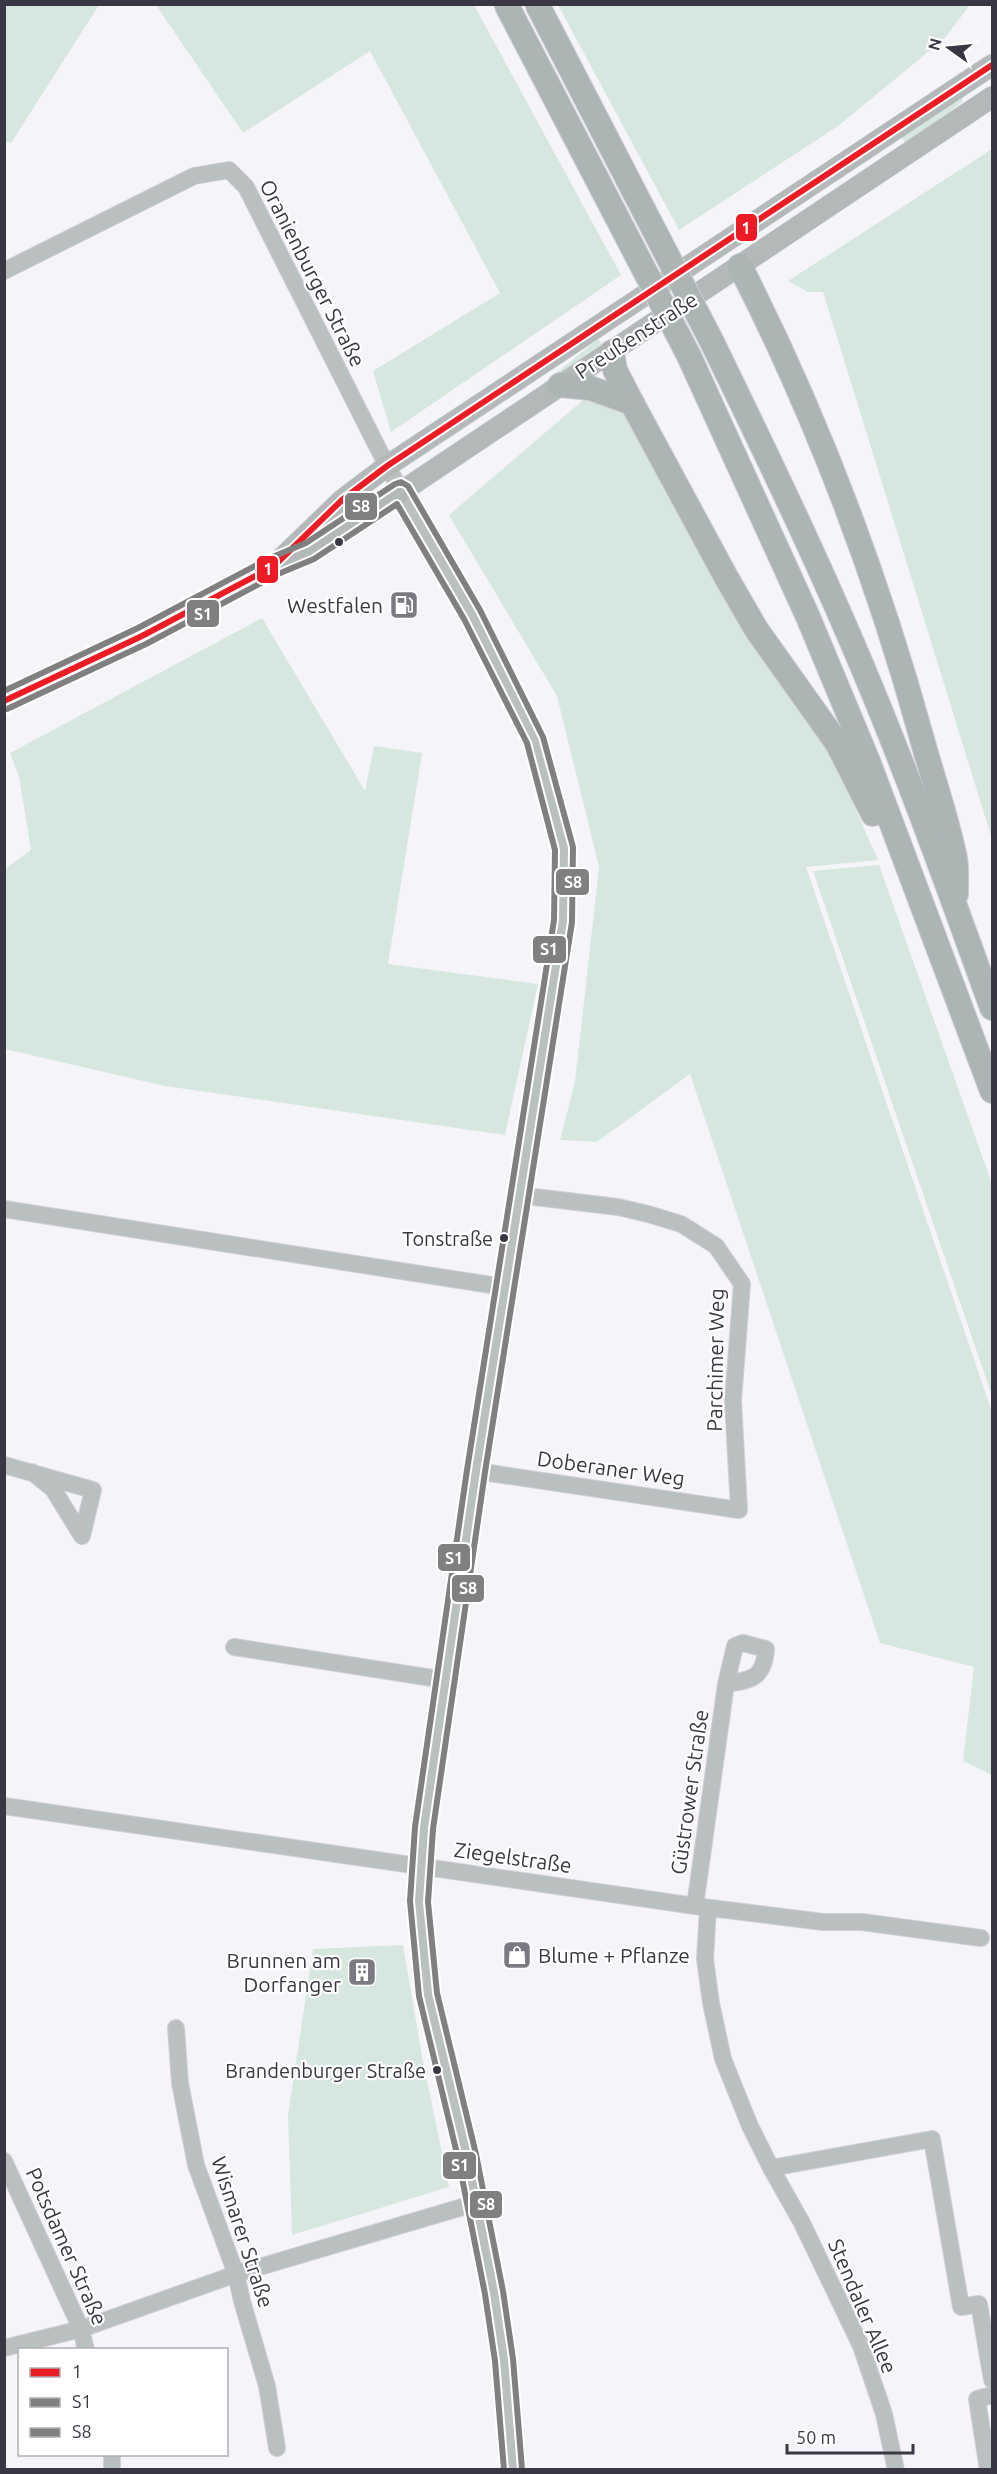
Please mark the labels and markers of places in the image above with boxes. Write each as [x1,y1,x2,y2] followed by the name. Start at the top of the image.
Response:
[333,536,345,548] unlabelled marker
[388,589,420,621] fuel station icon: Westfalen
[287,593,383,617] place label: Westfalen
[402,1227,493,1250] place label: Tonstraße
[498,1232,510,1244] marker: Tonstraße
[501,1939,533,1971] shop icon: Blume + Pflanze
[538,1943,690,1967] place label: Blume + Pflanze
[226,1948,341,1996] place label: Brunnen am Dorfanger
[346,1956,378,1988] building icon: Brunnen am Dorfanger
[225,2059,426,2082] place label: Brandenburger Straße
[431,2064,443,2076] marker: Brandenburger Straße

